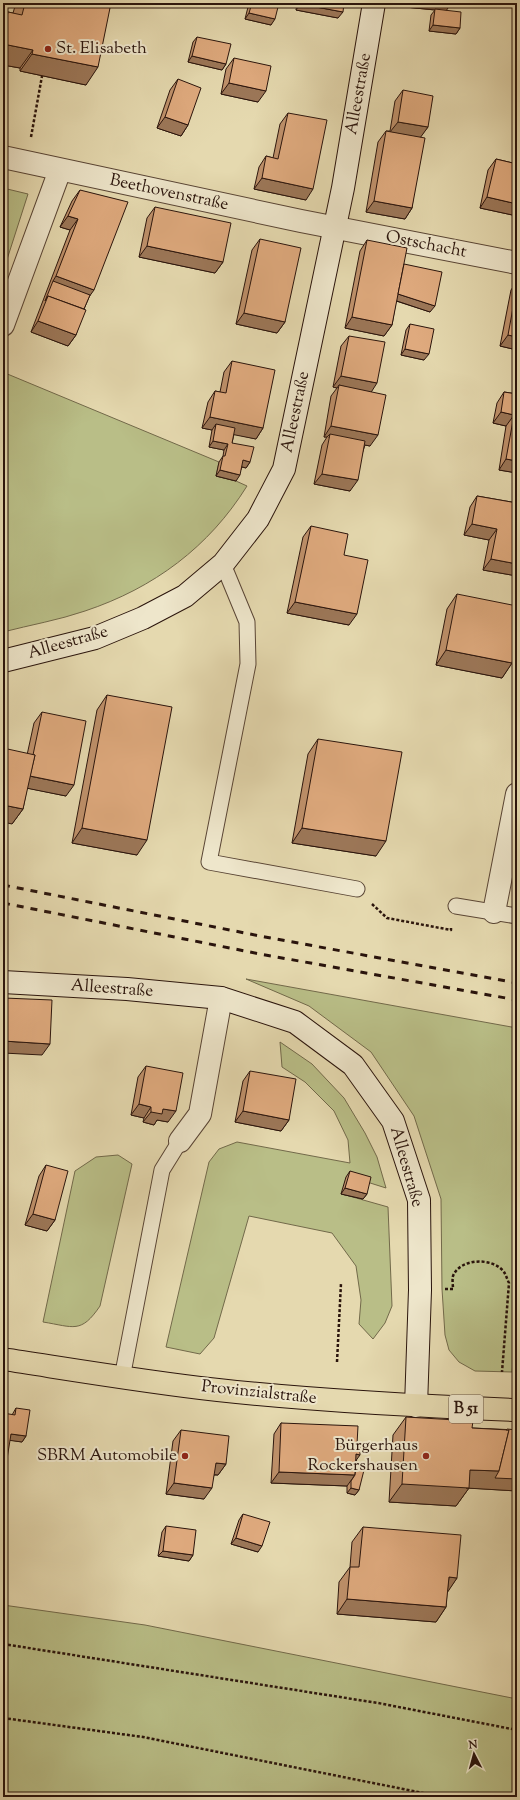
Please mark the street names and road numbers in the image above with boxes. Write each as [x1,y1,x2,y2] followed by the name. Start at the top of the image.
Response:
[340,51,378,137] street label: Alleestraße
[107,169,231,217] street label: Beethovenstraße
[383,225,469,265] street label: Ostschacht
[276,369,316,455] street label: Alleestraße
[25,620,111,666] street label: Alleestraße
[70,974,154,1004] street label: Alleestraße
[383,1124,429,1210] street label: Alleestraße
[200,1375,318,1411] street label: Provinzialstraße
[449,1395,483,1423] road number: B 51

